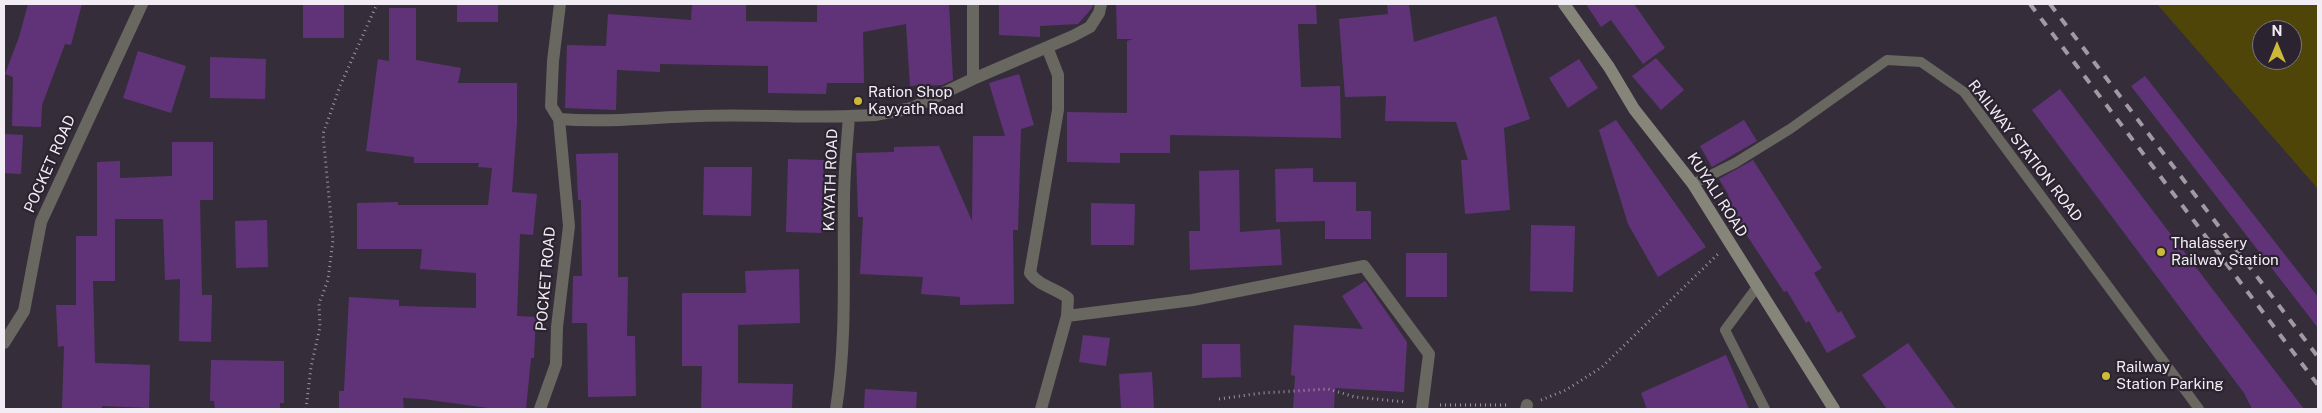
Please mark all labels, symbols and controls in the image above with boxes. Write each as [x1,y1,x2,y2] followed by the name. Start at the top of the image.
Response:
[2252,20,2302,70] north arrow
[2272,23,2282,39] text: N
[1964,77,2086,225] street label: RAILWAY STATION ROAD
[868,83,964,118] place label: Ration Shop Kayyath Road
[852,95,864,107] marker: Ration Shop Kayyath Road
[20,112,80,216] street label: POCKET ROAD
[820,128,842,232] street label: KAYATH ROAD
[1683,149,1751,241] street label: KUYALI ROAD
[532,226,560,332] street label: POCKET ROAD
[2171,234,2279,269] place label: Thalassery Railway Station
[2155,246,2167,258] marker: Thalassery Railway Station
[2116,358,2224,393] place label: Railway Station Parking
[2100,370,2112,382] marker: Railway Station Parking

